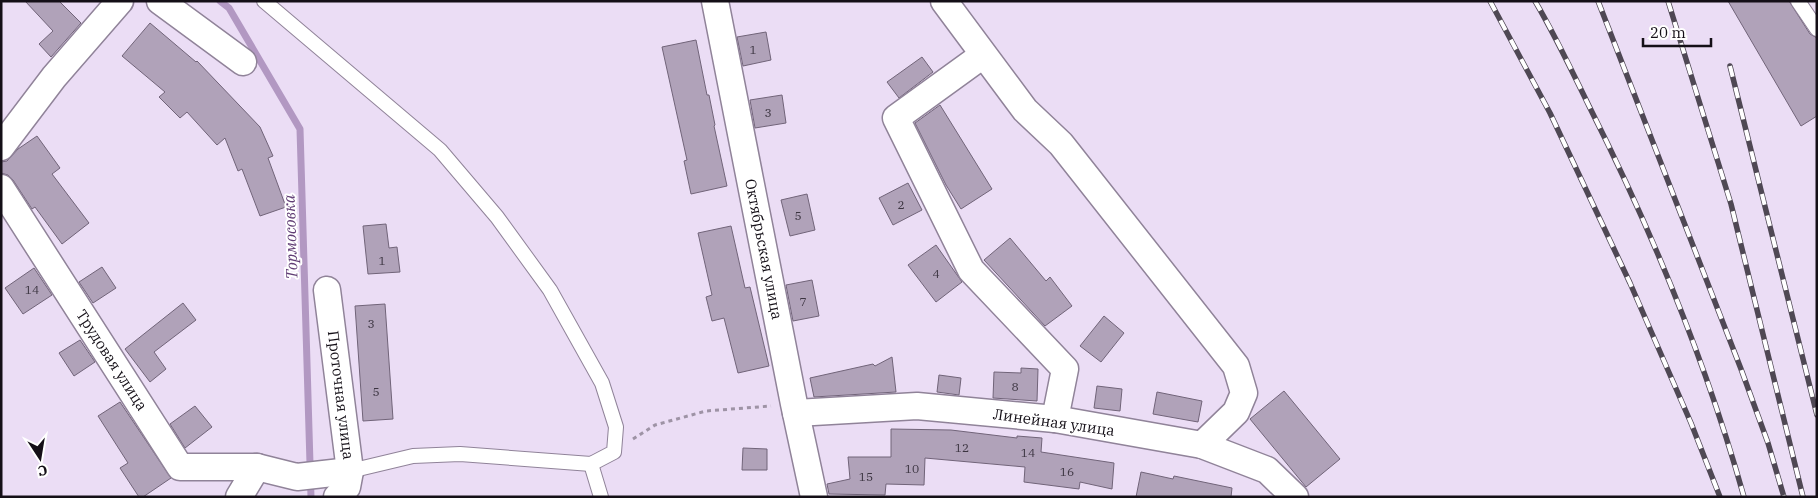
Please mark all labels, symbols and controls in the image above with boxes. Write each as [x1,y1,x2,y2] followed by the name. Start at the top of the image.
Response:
[1643,15,1710,47] scale bar
[1650,23,1686,42] text: 20 m
[749,42,757,57] house number: 1
[764,105,772,120] house number: 3
[741,177,787,321] street label: Октябрьская улица
[279,194,301,280] water label: Тормосовка
[897,197,905,212] house number: 2
[794,208,802,223] house number: 5
[378,253,386,268] house number: 1
[932,266,940,281] house number: 4
[25,282,39,297] house number: 14
[799,294,807,309] house number: 7
[72,306,152,414] street label: Трудовая улица
[367,316,375,331] house number: 3
[324,329,358,461] street label: Проточная улица
[1011,379,1019,394] house number: 8
[372,384,380,399] house number: 5
[992,404,1116,440] street label: Линейная улица
[15,433,65,483] north arrow
[955,440,969,455] house number: 12
[1021,445,1035,460] house number: 14
[36,461,49,480] text: С
[905,461,919,476] house number: 10
[1060,464,1074,479] house number: 16
[859,469,873,484] house number: 15

